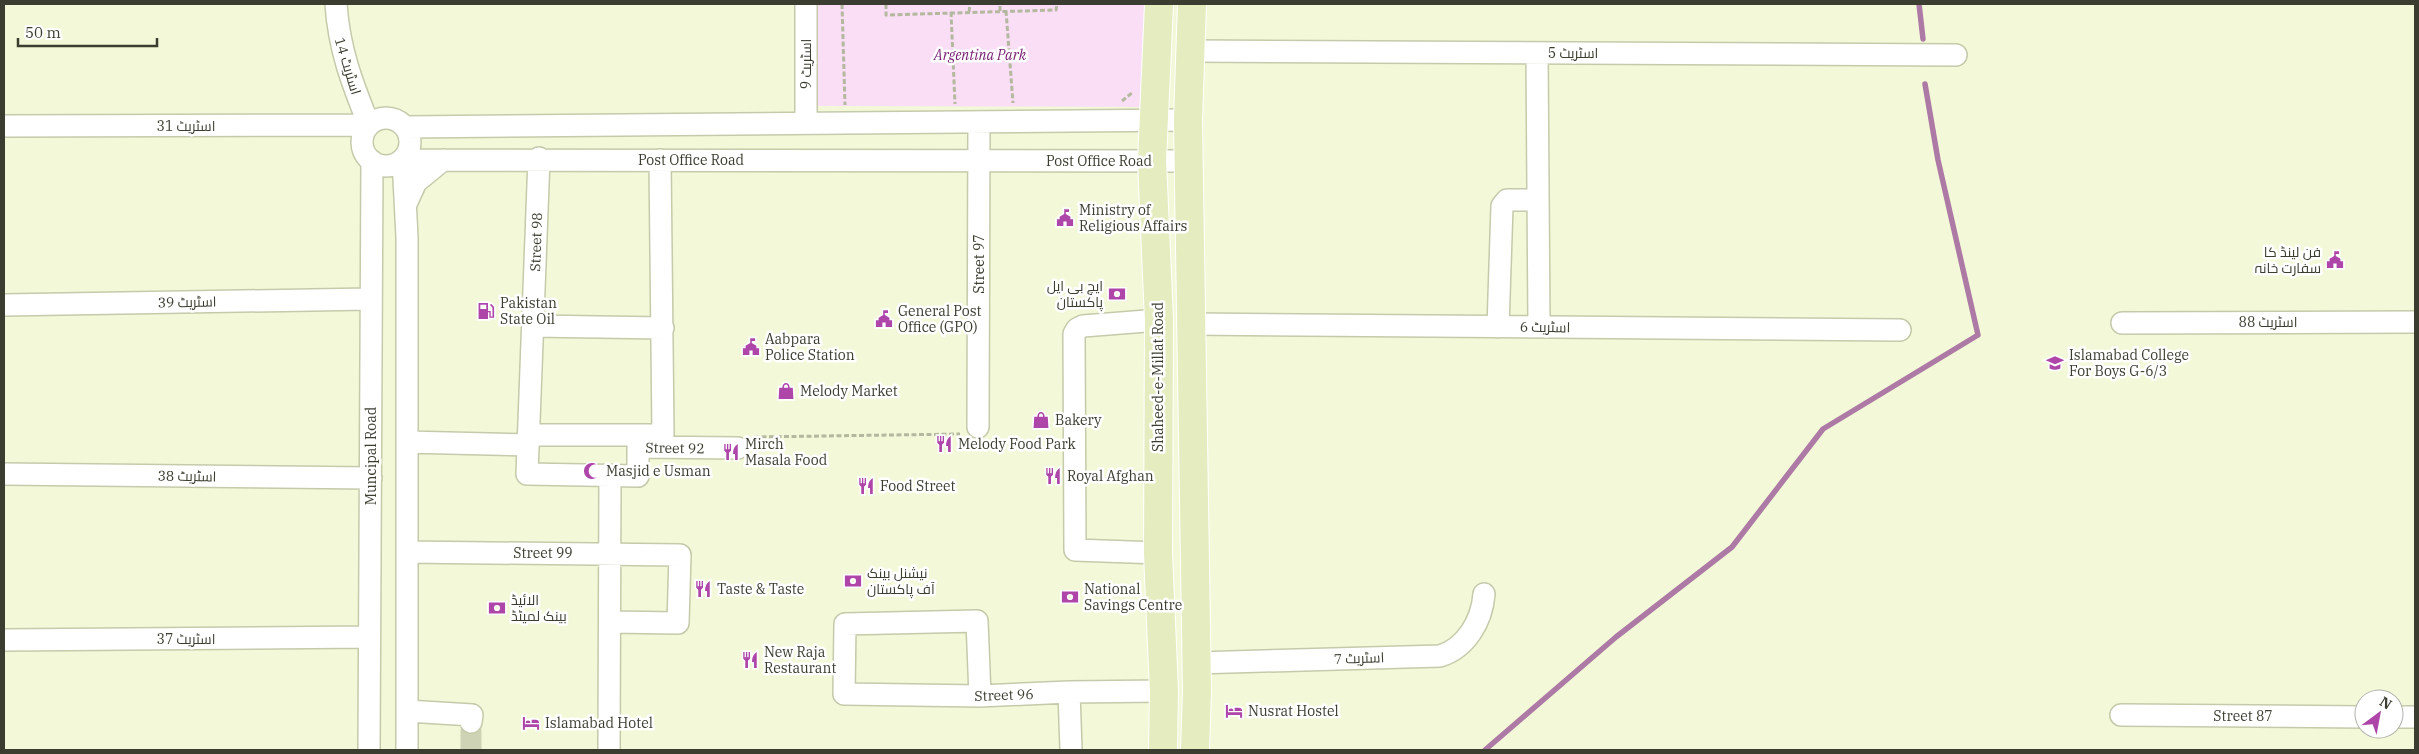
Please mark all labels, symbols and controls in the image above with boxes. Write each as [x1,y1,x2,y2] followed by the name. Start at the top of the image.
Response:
[18,15,156,47] scale bar
[25,23,61,42] text: 50 m
[331,35,365,97] street label: اسٹریٹ 14
[797,39,815,89] street label: اسٹریٹ 9
[1548,44,1598,62] street label: اسٹریٹ 5
[933,46,1027,64] park label: Argentina Park
[157,117,215,135] street label: اسٹریٹ 31
[638,151,745,169] street label: Post Office Road
[1046,152,1153,170] street label: Post Office Road
[1079,201,1187,235] place label: Ministry of Religious Affairs
[1055,208,1075,228] public building icon: Ministry of Religious Affairs
[526,212,546,272] street label: Street 98
[970,234,988,294] street label: Street 97
[2255,243,2321,277] place label: فن لینڈ کا سفارت خانہ
[2325,250,2345,270] public building icon: فن لینڈ کا سفارت خانہ
[1047,277,1103,312] place label: ایچ بی ایل پاکستان
[1107,284,1127,304] bank icon: ایچ بی ایل پاکستان
[157,292,217,312] street label: اسٹریٹ 39
[500,294,557,328] place label: Pakistan State Oil
[476,301,496,321] fuel station icon: Pakistan State Oil
[1149,301,1167,452] street label: Shaheed-e-Millat Road
[898,302,981,336] place label: General Post Office (GPO)
[874,309,894,329] public building icon: General Post Office (GPO)
[2239,313,2297,331] street label: اسٹریٹ 88
[1520,318,1570,336] street label: اسٹریٹ 6
[765,330,855,364] place label: Aabpara Police Station
[741,337,761,357] public building icon: Aabpara Police Station
[2069,346,2189,380] place label: Islamabad College For Boys G-6/3
[2045,353,2065,373] school or university icon: Islamabad College For Boys G-6/3
[776,381,796,401] shop icon: Melody Market
[800,382,898,400] place label: Melody Market
[362,406,380,505] street label: Muncipal Road
[1031,410,1051,430] shop icon: Bakery
[1055,411,1102,429] place label: Bakery
[934,434,954,454] restaurant icon: Melody Food Park
[745,435,828,469] place label: Mirch Masala Food
[958,435,1077,453] place label: Melody Food Park
[645,438,705,458] street label: Street 92
[721,442,741,462] restaurant icon: Mirch Masala Food
[582,461,602,481] mosque icon: Masjid e Usman
[606,462,711,480] place label: Masjid e Usman
[157,466,217,486] street label: اسٹریٹ 38
[1043,466,1063,486] restaurant icon: Royal Afghan
[1067,467,1154,485] place label: Royal Afghan
[856,476,876,496] restaurant icon: Food Street
[880,477,955,495] place label: Food Street
[513,544,573,562] street label: Street 99
[867,564,935,599] place label: نیشنل بینک آف پاکستان
[843,571,863,591] bank icon: نیشنل بینک آف پاکستان
[693,579,713,599] restaurant icon: Taste & Taste
[717,580,804,598] place label: Taste & Taste
[1084,580,1182,614] place label: National Savings Centre
[1060,587,1080,607] bank icon: National Savings Centre
[511,591,567,625] place label: الائیڈ بینک لمیٹڈ
[487,598,507,618] bank icon: الائیڈ بینک لمیٹڈ
[157,630,215,648] street label: اسٹریٹ 37
[764,643,836,677] place label: New Raja Restaurant
[1333,648,1385,668] street label: اسٹریٹ 7
[740,650,760,670] restaurant icon: New Raja Restaurant
[974,685,1034,705] street label: Street 96
[2354,689,2404,739] north arrow
[2376,692,2395,714] text: N
[1224,701,1244,721] hotel icon: Nusrat Hostel
[1248,702,1339,720] place label: Nusrat Hostel
[2213,707,2273,725] street label: Street 87
[521,713,541,733] hotel icon: Islamabad Hotel
[545,714,653,732] place label: Islamabad Hotel

